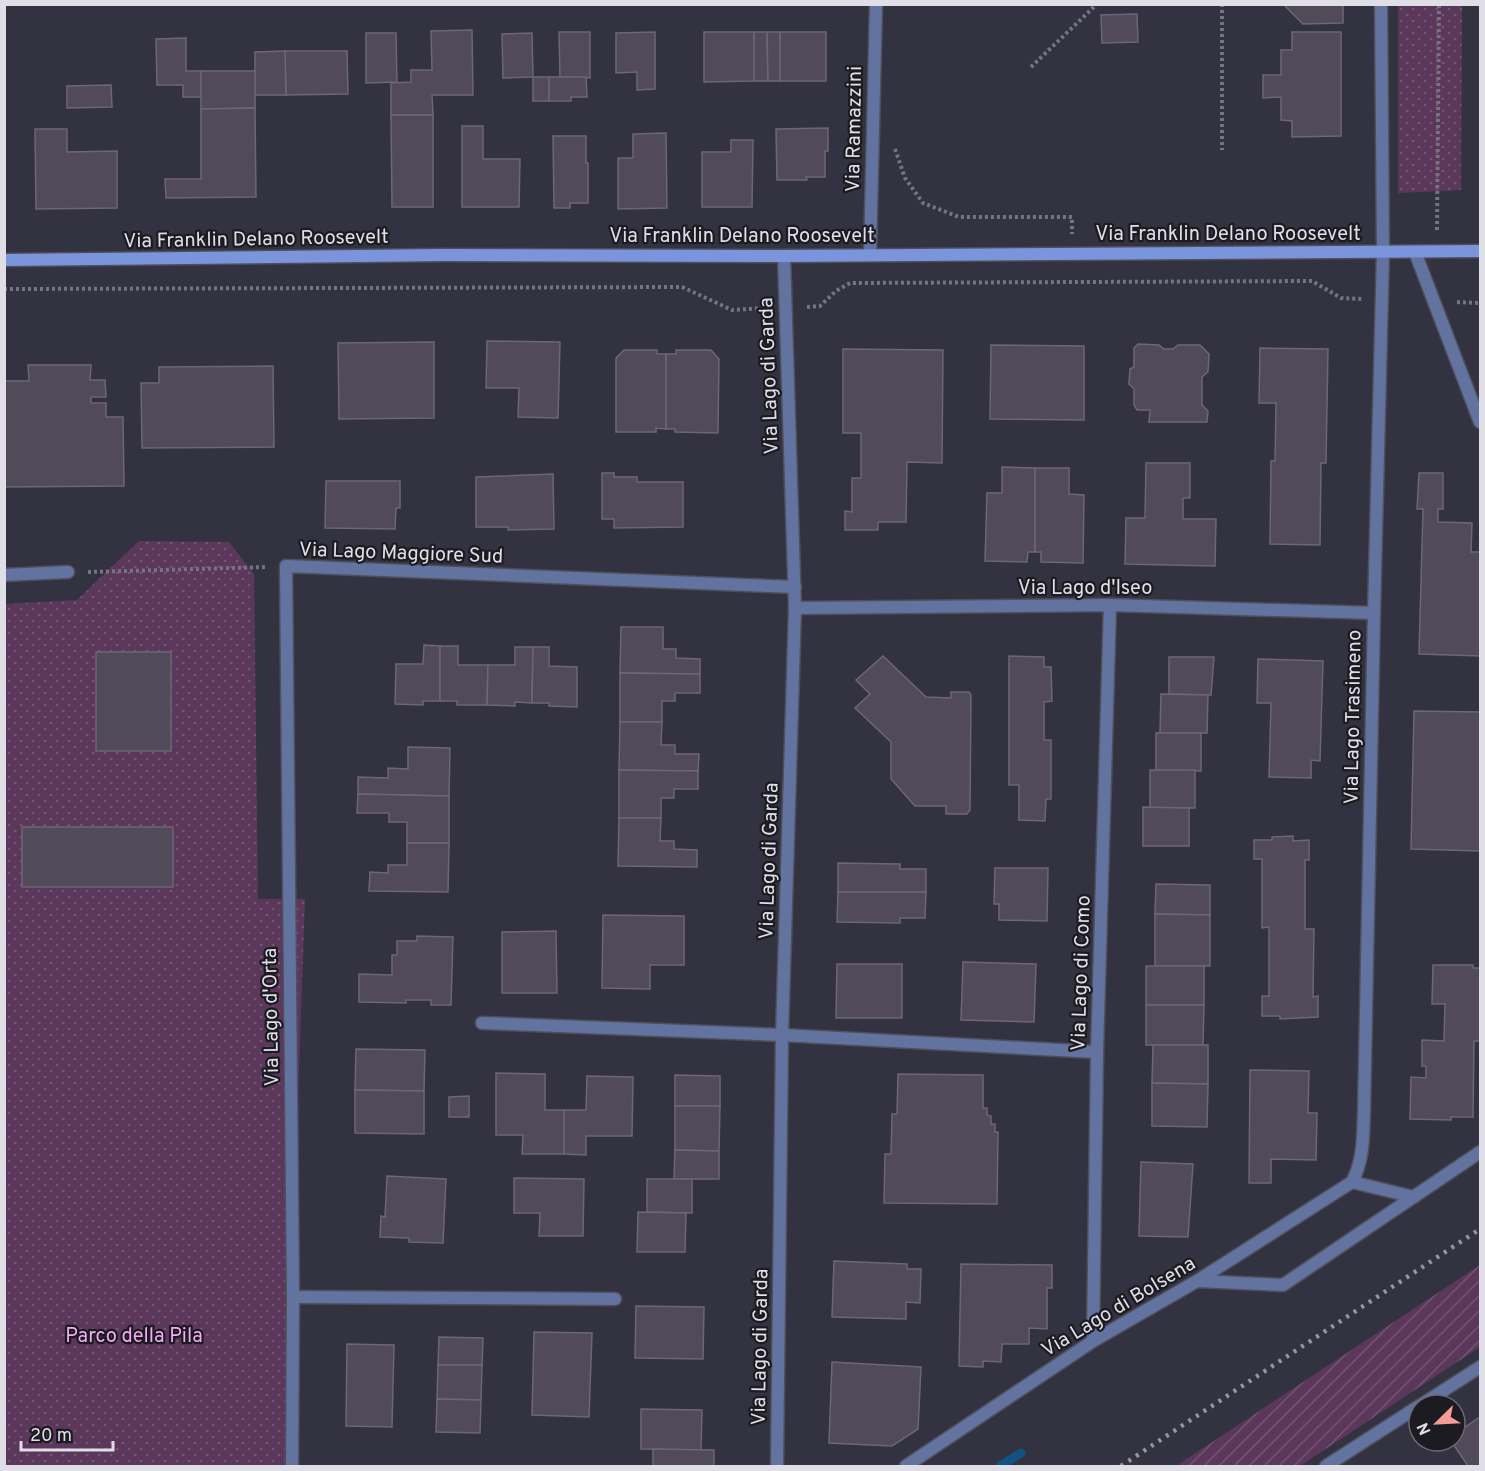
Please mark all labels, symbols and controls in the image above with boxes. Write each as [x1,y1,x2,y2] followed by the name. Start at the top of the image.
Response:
[841,66,869,192] street label: Via Ramazzini
[1095,222,1361,248] street label: Via Franklin Delano Roosevelt
[609,224,875,250] street label: Via Franklin Delano Roosevelt
[123,225,389,255] street label: Via Franklin Delano Roosevelt
[754,297,786,455] street label: Via Lago di Garda
[298,537,503,571] street label: Via Lago Maggiore Sud
[1018,576,1152,602] street label: Via Lago d'Iseo
[1339,629,1369,805] street label: Via Lago Trasimeno
[754,782,786,940] street label: Via Lago di Garda
[1066,895,1098,1051] street label: Via Lago di Como
[258,947,286,1086] street label: Via Lago d'Orta
[1037,1251,1201,1364] street label: Via Lago di Bolsena
[747,1268,775,1426] street label: Via Lago di Garda
[65,1324,203,1350] park label: Parco della Pila
[1407,1393,1467,1453] north arrow
[21,1414,112,1452] scale bar
[1414,1419,1437,1438] text: N
[30,1425,72,1448] text: 20 m

